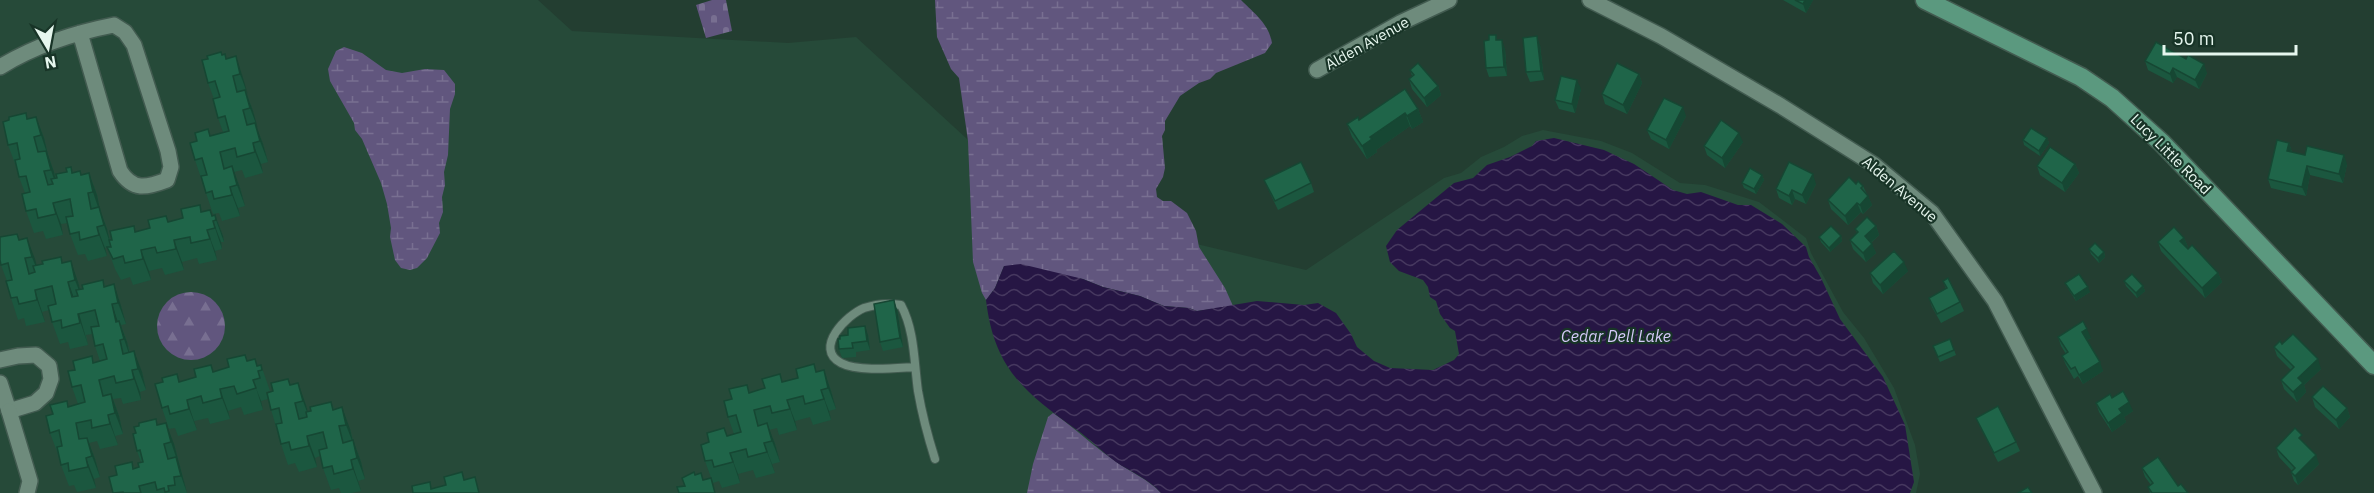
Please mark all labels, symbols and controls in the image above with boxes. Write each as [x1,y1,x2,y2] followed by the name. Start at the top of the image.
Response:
[1322,12,1412,74] street label: Alden Avenue
[18,18,78,78] north arrow
[2164,18,2296,56] scale bar
[2173,27,2215,50] text: 50 m
[43,52,58,74] text: N
[2127,110,2215,198] street label: Lucy Little Road
[1858,152,1942,226] street label: Alden Avenue
[1561,326,1671,346] water label: Cedar Dell Lake

